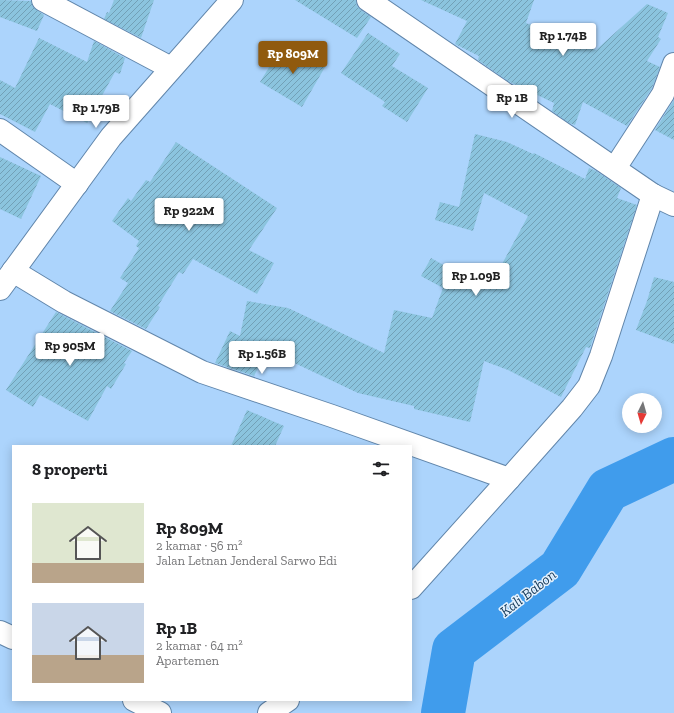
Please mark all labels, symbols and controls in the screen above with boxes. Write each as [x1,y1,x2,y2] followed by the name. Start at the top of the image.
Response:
[522,23,604,57] pin: Rp 1.74B
[539,28,587,43] text: Rp 1.74B
[256,41,330,75] pin: Rp 809M
[267,46,319,61] text: Rp 809M
[484,85,540,119] pin: Rp 1B
[496,90,528,105] text: Rp 1B
[55,95,137,129] pin: Rp 1.79B
[72,100,120,115] text: Rp 1.79B
[152,198,226,232] pin: Rp 922M
[164,203,214,218] text: Rp 922M
[435,263,517,297] pin: Rp 1.09B
[452,268,500,283] text: Rp 1.09B
[33,333,107,367] pin: Rp 905M
[44,338,96,353] text: Rp 905M
[221,341,303,375] pin: Rp 1.56B
[238,346,286,361] text: Rp 1.56B
[622,393,662,433] north arrow
[622,393,662,433] map controls
[370,458,392,480] icon: filters
[32,459,108,479] text: 8 properti
[156,518,223,538] text: Rp 809M
[64,519,112,567] icon: home
[156,538,242,553] text: 2 kamar · 56 m²
[156,553,337,568] text: Jalan Letnan Jenderal Sarwo Edi
[496,565,560,621] water label: Kali Babon
[156,618,197,638] text: Rp 1B
[64,619,112,667] icon: home
[156,638,243,653] text: 2 kamar · 64 m²
[156,653,219,668] text: Apartemen

